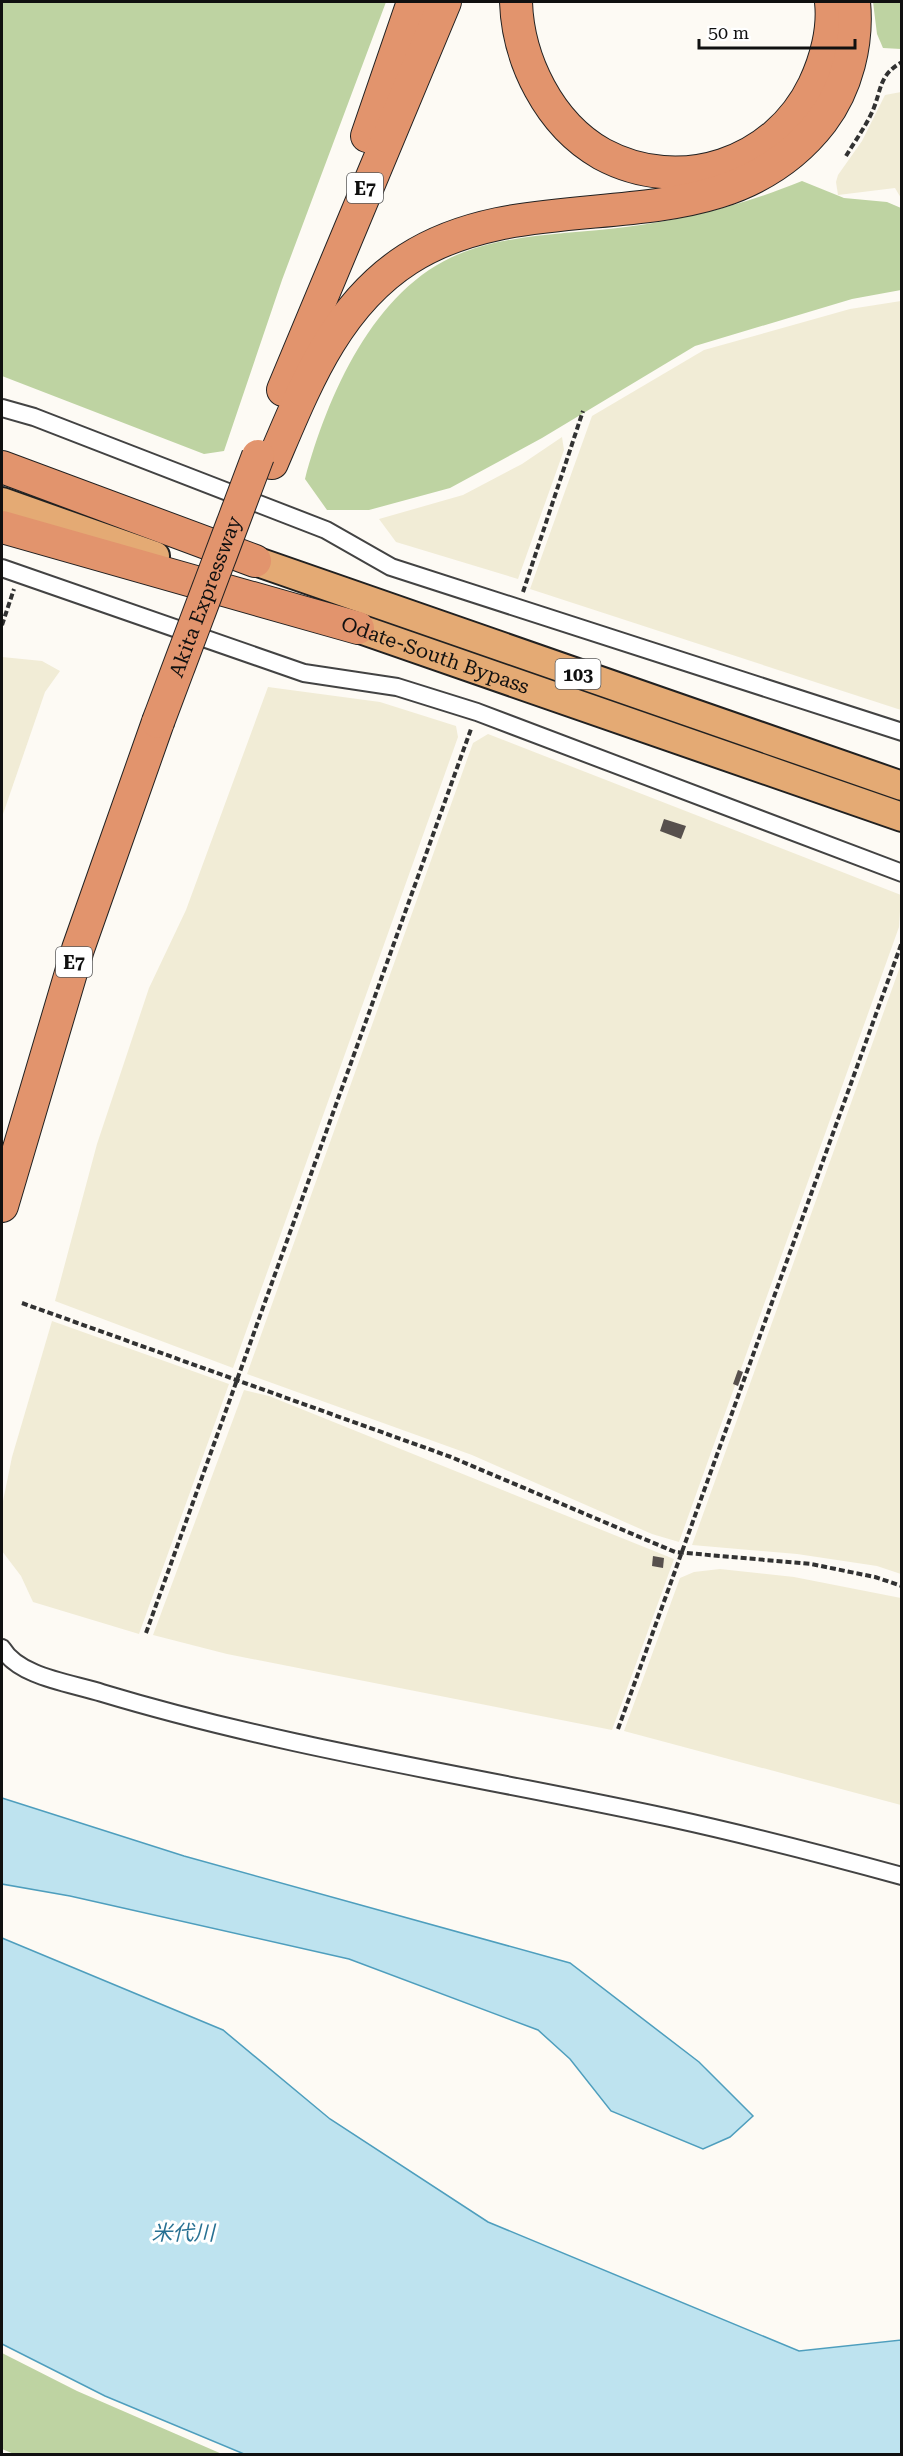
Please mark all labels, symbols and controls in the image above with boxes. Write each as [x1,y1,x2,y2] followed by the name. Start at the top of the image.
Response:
[699,12,855,50] scale bar
[708,22,749,43] text: 50 m
[347,173,383,203] road number: E7
[164,512,246,681] street label: Akita Expressway
[338,611,532,699] street label: Odate-South Bypass
[556,659,600,689] road number: 103
[56,947,92,977] road number: E7
[152,2221,216,2245] water label: 米代川

